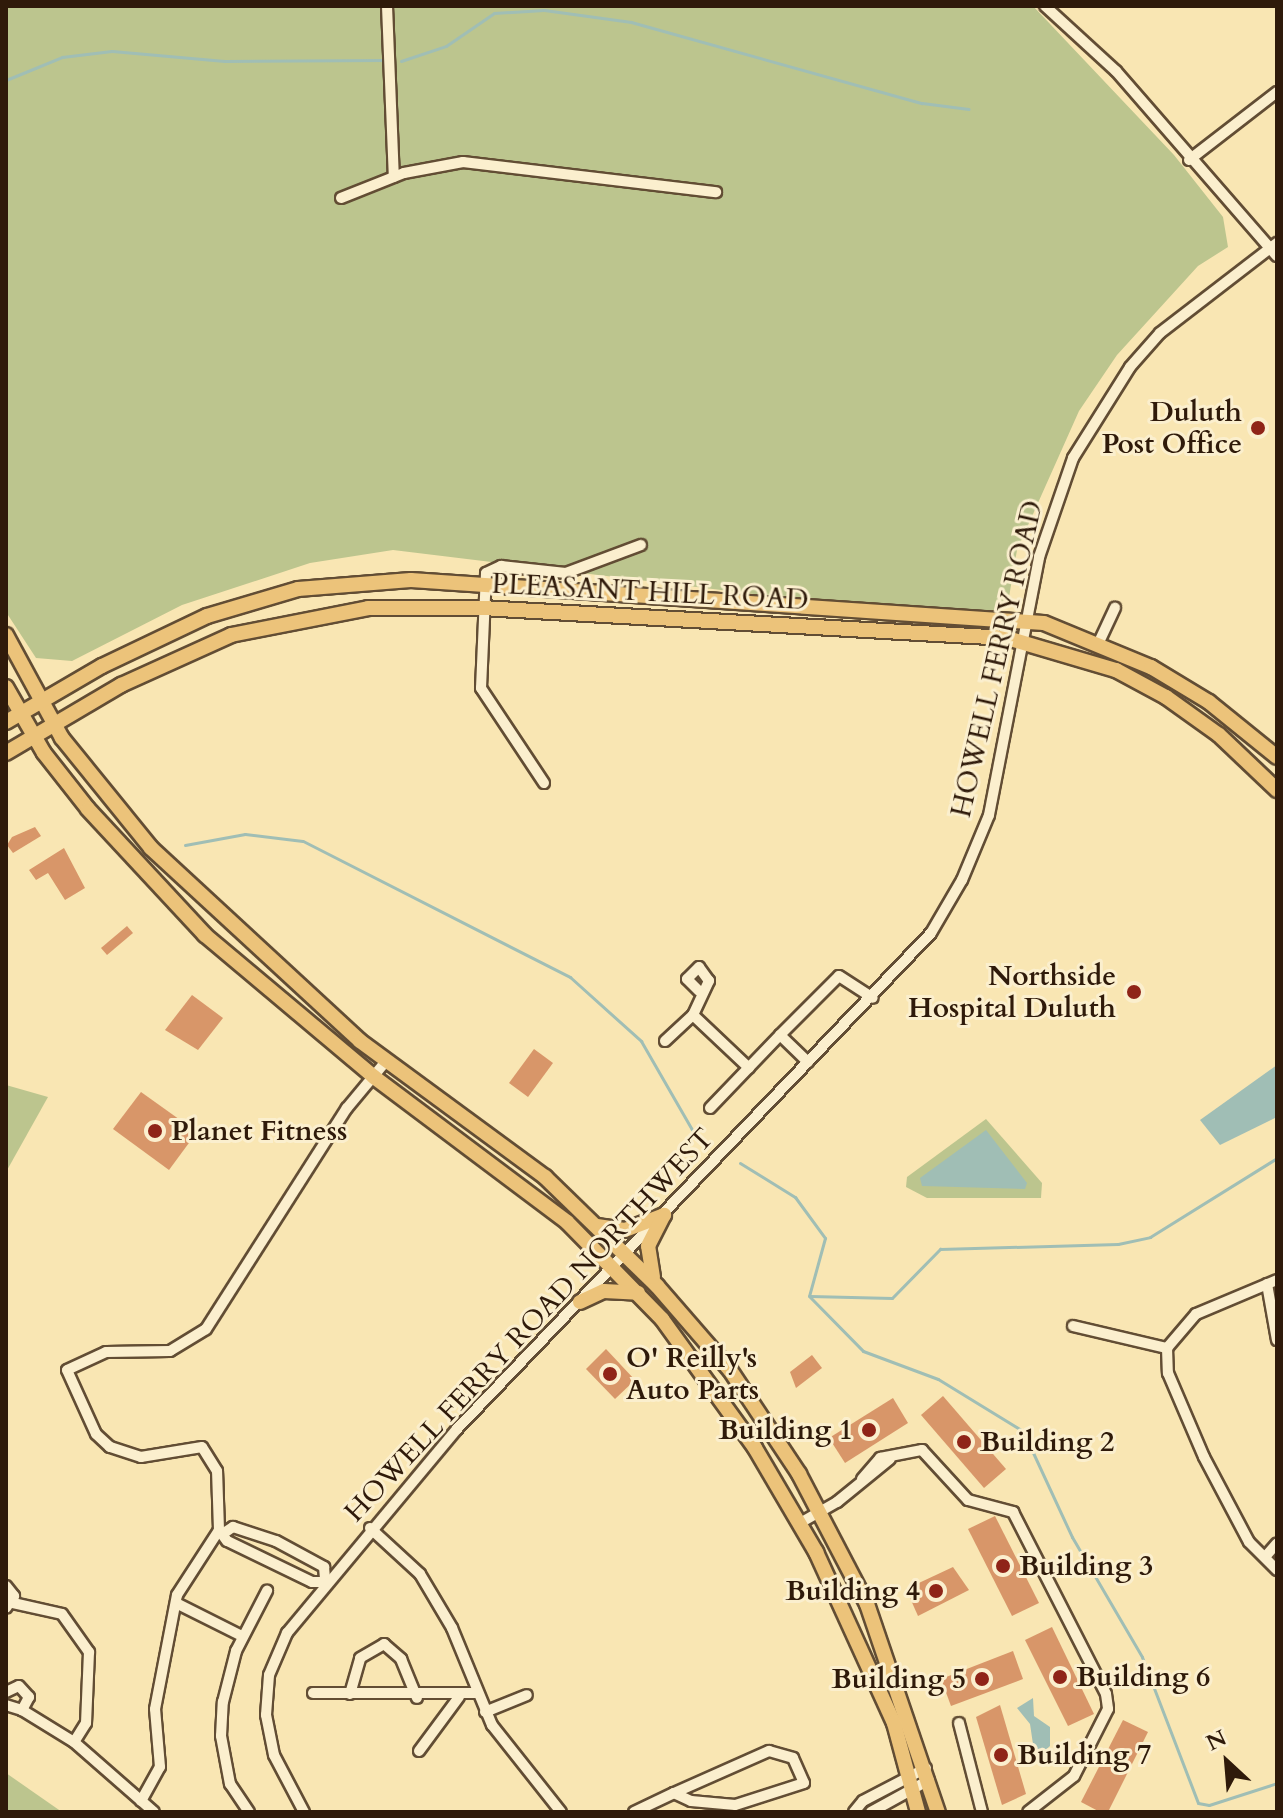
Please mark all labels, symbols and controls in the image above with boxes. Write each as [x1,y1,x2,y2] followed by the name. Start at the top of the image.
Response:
[1102,395,1242,461] place label: Duluth Post Office
[1249,419,1267,437] marker: Duluth Post Office
[944,497,1050,821] street label: HOWELL FERRY ROAD
[491,567,809,617] street label: PLEASANT HILL ROAD
[908,959,1116,1025] place label: Northside Hospital Duluth
[1123,981,1145,1003] marker: Northside Hospital Duluth
[171,1114,347,1148] place label: Planet Fitness
[337,1121,721,1529] street label: HOWELL FERRY ROAD NORTHWEST
[146,1122,164,1140] marker: Planet Fitness
[626,1341,759,1407] place label: O' Reilly's Auto Parts
[601,1365,619,1383] marker: O' Reilly's Auto Parts
[719,1413,853,1447] place label: Building 1
[860,1421,878,1439] marker: Building 1
[980,1425,1114,1459] place label: Building 2
[955,1433,973,1451] marker: Building 2
[1019,1549,1153,1583] place label: Building 3
[994,1557,1012,1575] marker: Building 3
[786,1574,920,1608] place label: Building 4
[927,1582,945,1600] marker: Building 4
[1076,1660,1210,1694] place label: Building 6
[832,1662,966,1696] place label: Building 5
[1051,1668,1069,1686] marker: Building 6
[973,1670,991,1688] marker: Building 5
[1187,1722,1267,1802] north arrow
[1201,1723,1232,1758] text: N
[1017,1738,1151,1772] place label: Building 7
[992,1746,1010,1764] marker: Building 7

